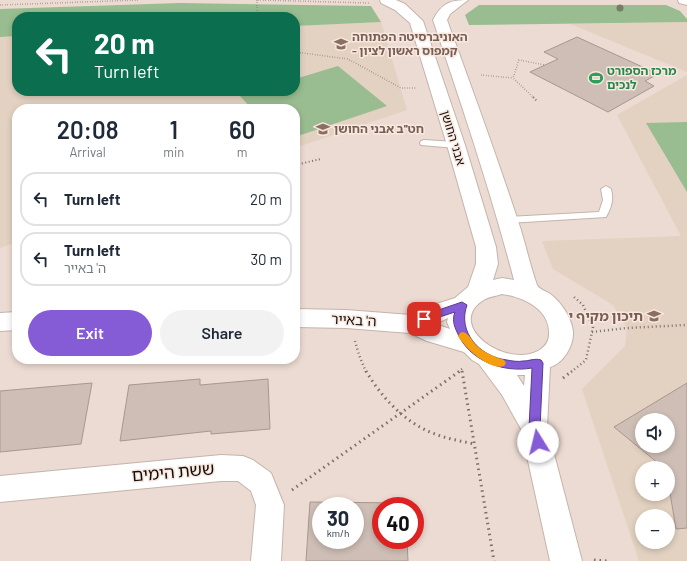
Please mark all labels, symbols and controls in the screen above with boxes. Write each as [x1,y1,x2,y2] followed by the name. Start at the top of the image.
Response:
[94,26,155,60] text: 20 m
[28,28,80,80] icon: left
[352,29,468,57] place label: האוניברסיטה הפתוחה - קמפוס ראשון לציון
[333,36,349,52] school or university icon: האוניברסיטה הפתוחה - קמפוס ראשון לציון
[94,60,160,82] text: Turn left
[607,63,677,91] place label: מרכז הספורט לנכים
[588,70,604,86] sports icon: מרכז הספורט לנכים
[439,109,469,167] street label: אבני החושן
[57,115,119,144] text: 20:08
[169,115,178,144] text: 1
[229,115,255,144] text: 60
[315,121,331,137] school or university icon: חט''ב אבני החושן
[334,121,424,135] place label: חט''ב אבני החושן
[69,144,106,160] text: Arrival
[163,144,184,160] text: min
[237,144,248,160] text: m
[30,188,52,210] icon: left
[64,190,120,208] text: Turn left
[250,190,282,208] text: 20 m
[64,241,120,259] text: Turn left
[30,248,52,270] icon: left
[250,250,282,268] text: 30 m
[64,260,106,276] text: ה' באייר
[407,302,441,336] pin
[569,307,643,324] place label: תיכון מקיף י
[413,308,435,330] icon: arrive
[646,308,662,324] school or university icon: תיכון מקיף י
[28,310,152,356] button: Exit
[160,310,284,356] button: Share
[331,310,377,329] street label: ה' באייר
[635,413,675,549] map controls
[635,413,675,453] button: sound
[517,421,559,463] position arrow
[131,457,215,485] street label: ששת הימים
[635,461,675,501] button: +
[372,497,424,549] speed limit sign: 40
[327,506,349,530] text: 30
[635,509,675,549] button: −
[327,527,349,539] text: km/h

